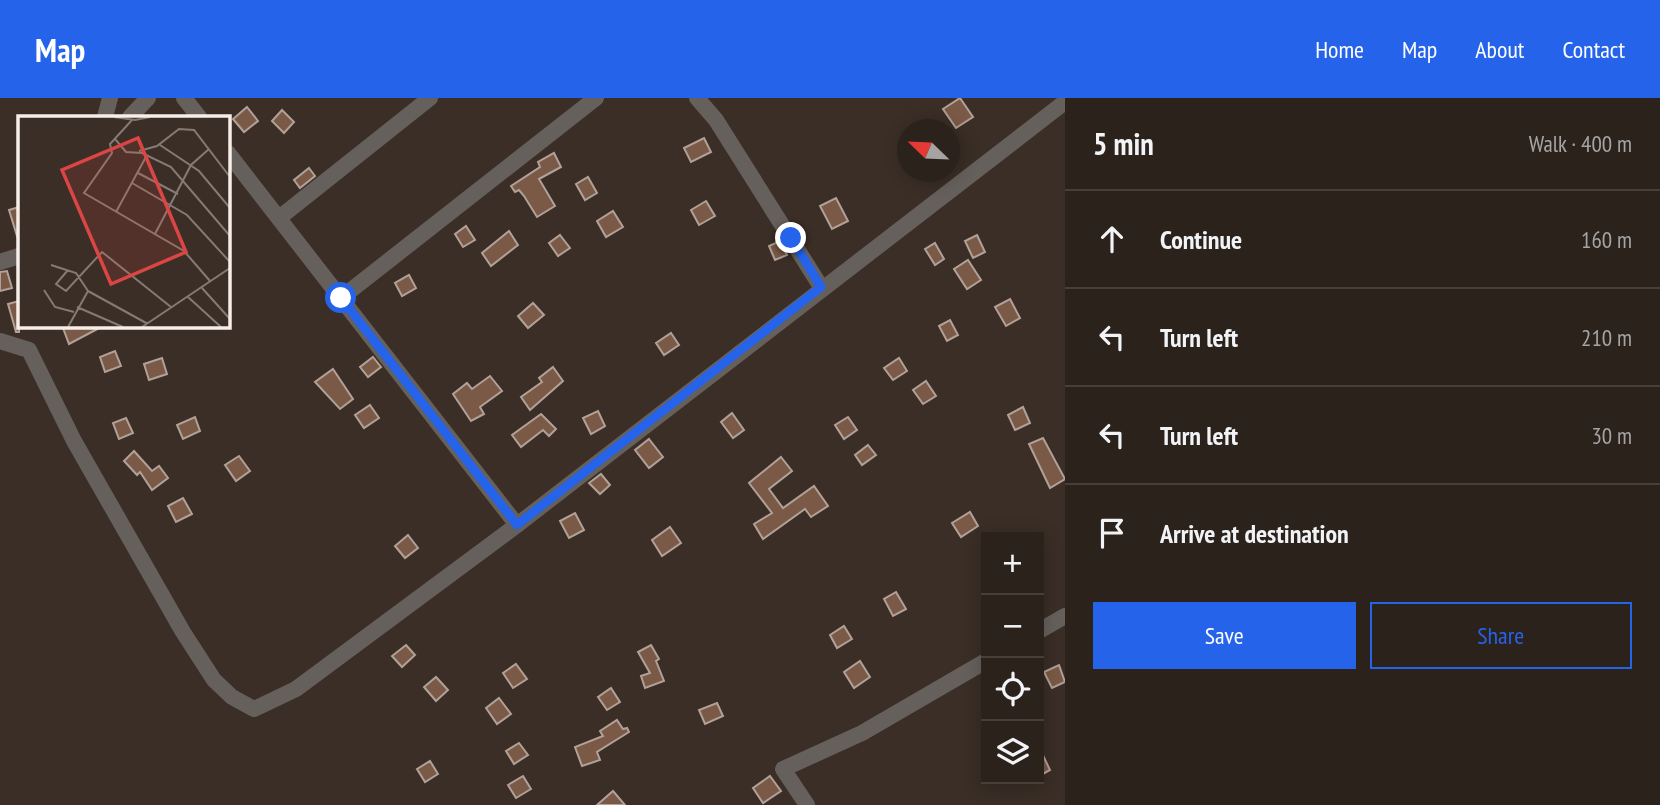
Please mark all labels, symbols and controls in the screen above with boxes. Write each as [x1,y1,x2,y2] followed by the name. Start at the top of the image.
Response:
[35,28,85,71] text: Map
[1315,34,1364,65] text: Home
[1402,34,1437,65] text: Map
[1475,34,1524,65] text: About
[1562,34,1625,65] text: Contact
[18,116,229,327] inset map
[897,119,960,182] north arrow
[1093,124,1154,163] text: 5 min
[1529,129,1632,158] text: Walk · 400 m
[1093,220,1131,258] icon: ahead
[775,222,806,253] route end
[1160,223,1242,256] text: Continue
[1581,225,1632,254] text: 160 m
[325,282,356,313] route start
[1093,318,1131,356] icon: left
[1160,321,1238,354] text: Turn left
[1581,323,1632,352] text: 210 m
[1093,416,1131,454] icon: left
[1160,419,1238,452] text: Turn left
[1591,421,1632,450] text: 30 m
[1093,514,1131,552] icon: arrive
[1160,517,1349,550] text: Arrive at destination
[981,532,1044,784] map controls
[981,532,1044,595] button: +
[981,595,1044,658] button: −
[1093,602,1356,669] button: Save
[1370,602,1632,669] button: Share
[981,658,1044,721] button: locate
[981,721,1044,784] button: layers

